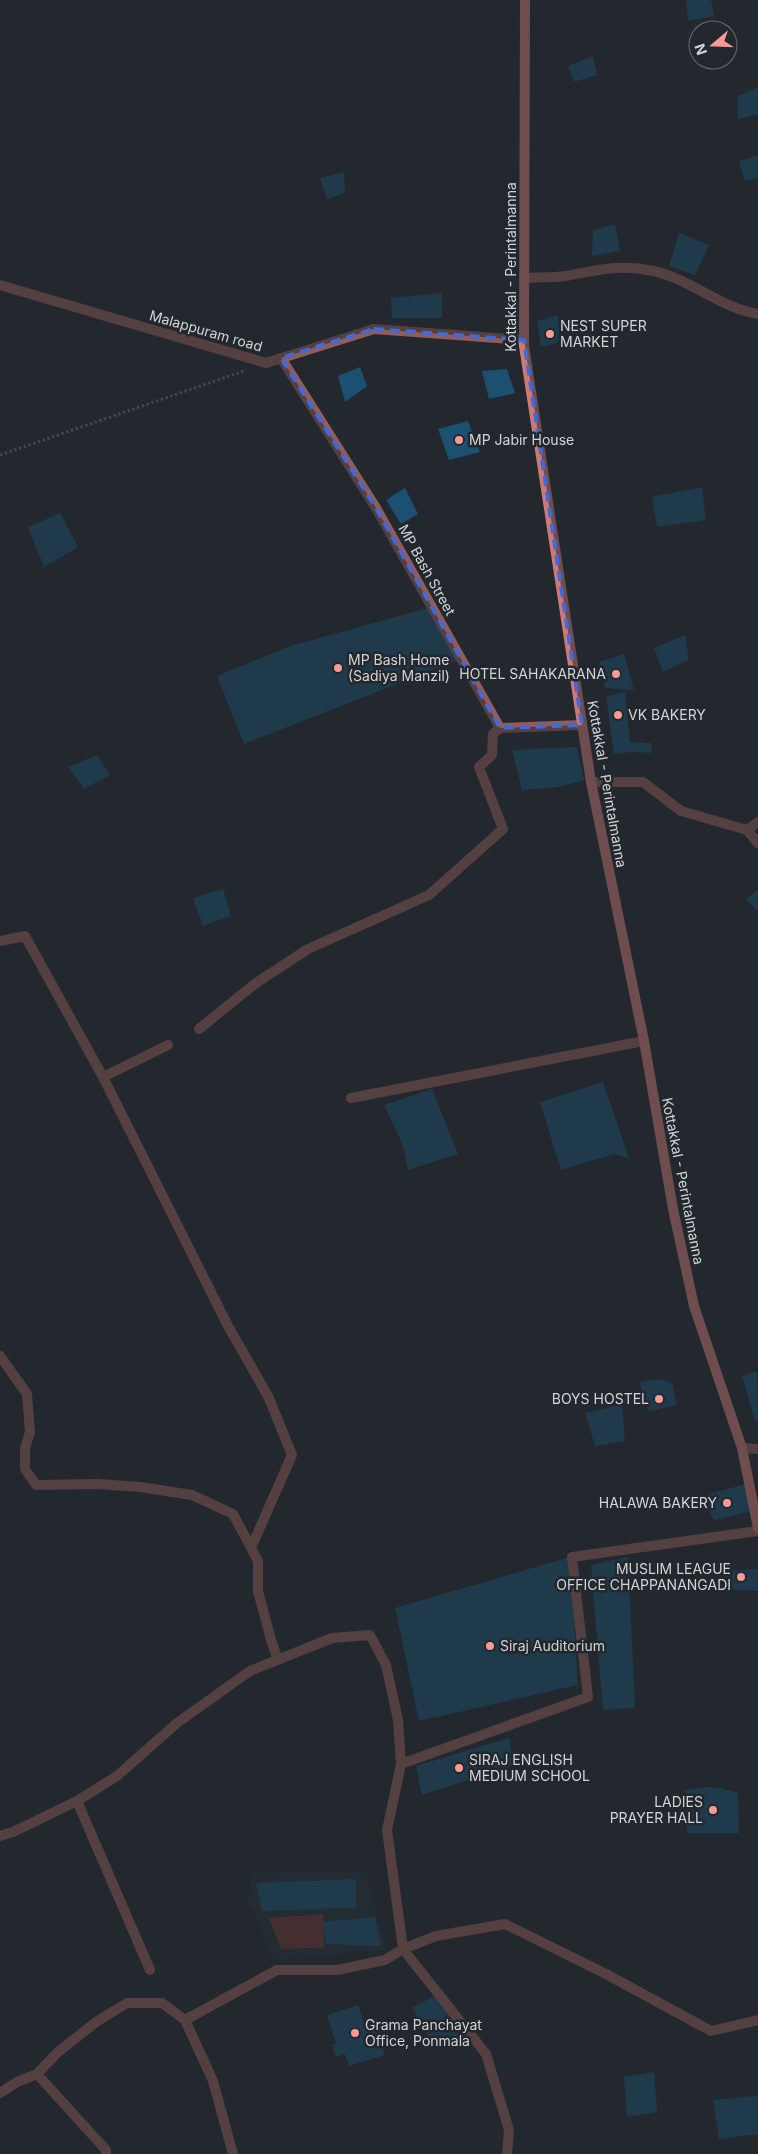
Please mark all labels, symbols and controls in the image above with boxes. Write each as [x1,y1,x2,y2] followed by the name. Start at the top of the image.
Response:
[688,20,738,70] north arrow
[690,42,710,57] text: N
[502,182,519,352] street label: Kottakkal - Perintalmanna
[148,306,264,355] street label: Malappuram road
[560,317,647,350] place label: NEST SUPER MARKET
[544,328,556,340] marker: NEST SUPER MARKET
[469,431,574,448] place label: MP Jabir House
[453,434,465,446] marker: MP Jabir House
[395,521,460,619] street label: MP Bash Street
[348,651,450,684] place label: MP Bash Home (Sadiya Manzil)
[332,662,344,674] marker: MP Bash Home (Sadiya Manzil)
[459,665,606,682] place label: HOTEL SAHAKARANA
[610,668,622,680] marker: HOTEL SAHAKARANA
[584,699,631,869] street label: Kottakkal - Perintalmanna
[628,706,706,723] place label: VK BAKERY
[612,709,624,721] marker: VK BAKERY
[659,1096,708,1266] street label: Kottakkal - Perintalmanna
[552,1390,649,1407] place label: BOYS HOSTEL
[653,1393,665,1405] marker: BOYS HOSTEL
[599,1494,717,1511] place label: HALAWA BAKERY
[721,1497,733,1509] marker: HALAWA BAKERY
[556,1560,731,1593] place label: MUSLIM LEAGUE OFFICE CHAPPANANGADI
[735,1571,747,1583] marker: MUSLIM LEAGUE OFFICE CHAPPANANGADI
[500,1637,605,1654] place label: Siraj Auditorium
[484,1640,496,1652] marker: Siraj Auditorium
[469,1751,590,1784] place label: SIRAJ ENGLISH MEDIUM SCHOOL
[453,1762,465,1774] marker: SIRAJ ENGLISH MEDIUM SCHOOL
[610,1793,703,1826] place label: LADIES PRAYER HALL
[707,1804,719,1816] marker: LADIES PRAYER HALL
[365,2016,482,2049] place label: Grama Panchayat Office, Ponmala
[349,2027,361,2039] marker: Grama Panchayat Office, Ponmala

